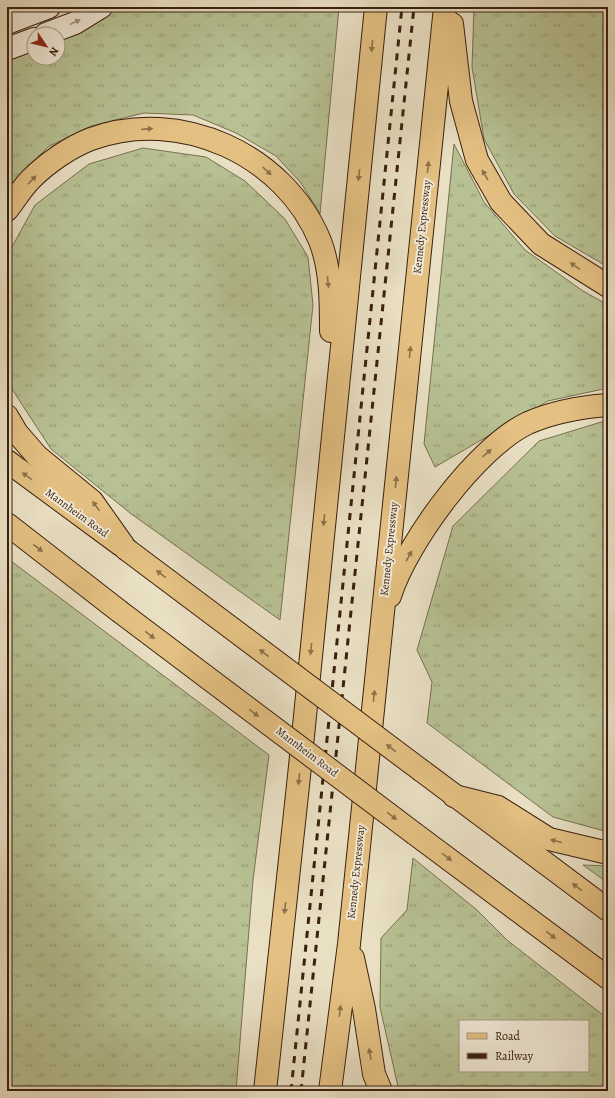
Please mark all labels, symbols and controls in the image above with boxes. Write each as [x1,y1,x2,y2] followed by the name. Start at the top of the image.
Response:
[69,19,80,26] one-way arrow
[26,26,66,66] north arrow
[369,40,375,52] one-way arrow
[45,44,62,59] text: N
[141,126,153,133] one-way arrow
[425,161,432,173] one-way arrow
[262,167,272,176] one-way arrow
[355,169,362,181] one-way arrow
[482,169,489,181] one-way arrow
[27,175,36,185] one-way arrow
[410,179,434,275] street label: Kennedy Expressway
[570,262,580,270] one-way arrow
[325,276,331,288] one-way arrow
[406,346,413,358] one-way arrow
[482,449,493,458] one-way arrow
[22,472,33,480] one-way arrow
[393,476,399,488] one-way arrow
[42,485,112,541] street label: Mannheim Road
[92,500,100,511] one-way arrow
[377,501,401,597] street label: Kennedy Expressway
[321,514,327,526] one-way arrow
[32,544,43,553] one-way arrow
[405,551,412,562] one-way arrow
[155,570,166,579] one-way arrow
[145,630,156,639] one-way arrow
[308,643,315,655] one-way arrow
[259,649,270,657] one-way arrow
[371,690,377,702] one-way arrow
[249,708,260,717] one-way arrow
[273,724,341,780] street label: Mannheim Road
[385,744,396,752] one-way arrow
[295,773,302,785] one-way arrow
[386,812,397,820] one-way arrow
[344,824,368,920] street label: Kennedy Expressway
[550,838,563,844] one-way arrow
[441,853,452,861] one-way arrow
[571,883,582,891] one-way arrow
[281,902,288,914] one-way arrow
[545,931,556,939] one-way arrow
[337,1005,344,1017] one-way arrow
[459,1020,589,1072] legend
[495,1028,521,1044] text: Road
[367,1048,373,1060] one-way arrow
[495,1048,534,1064] text: Railway

